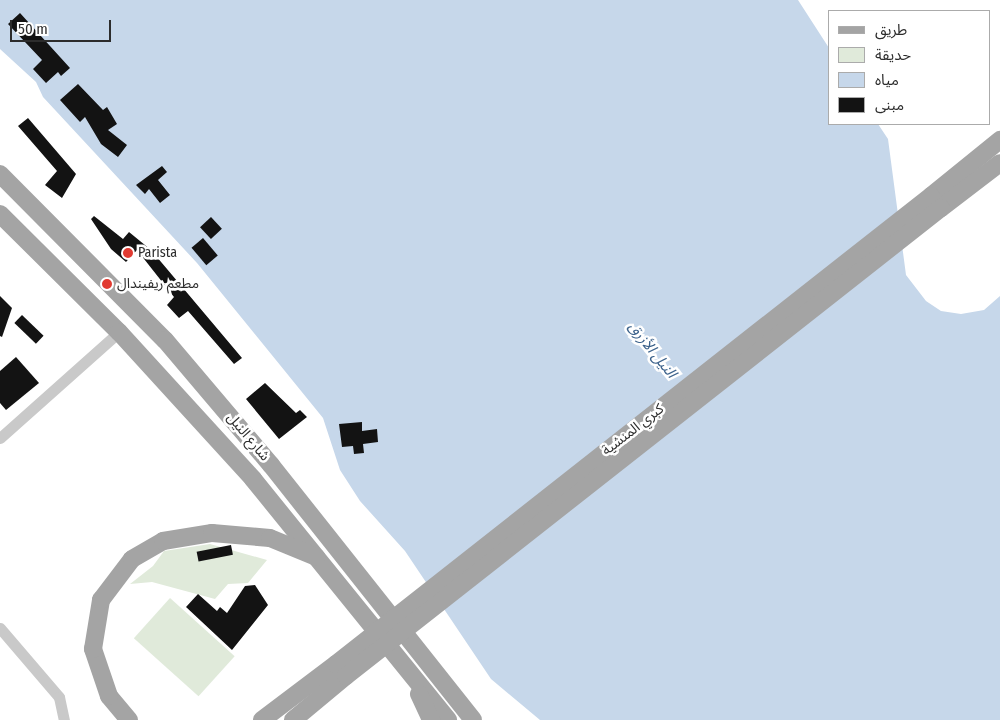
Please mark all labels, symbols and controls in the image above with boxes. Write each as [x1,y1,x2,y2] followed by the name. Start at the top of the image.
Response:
[12,10,114,42] scale bar
[828,10,990,125] legend
[18,20,48,38] text: 50 m
[875,21,907,39] text: طريق
[875,46,911,64] text: حديقة
[875,71,899,89] text: مياه
[875,96,904,114] text: مبنى
[138,245,177,261] place label: Parista
[122,247,134,259] marker: Parista
[117,276,199,292] place label: مطعم ريفيندال
[101,278,113,290] marker: مطعم ريفيندال
[624,318,680,382] water label: النيل الأزرق
[599,401,667,459] street label: كبري المنشية
[223,409,273,465] street label: شارع النيل

